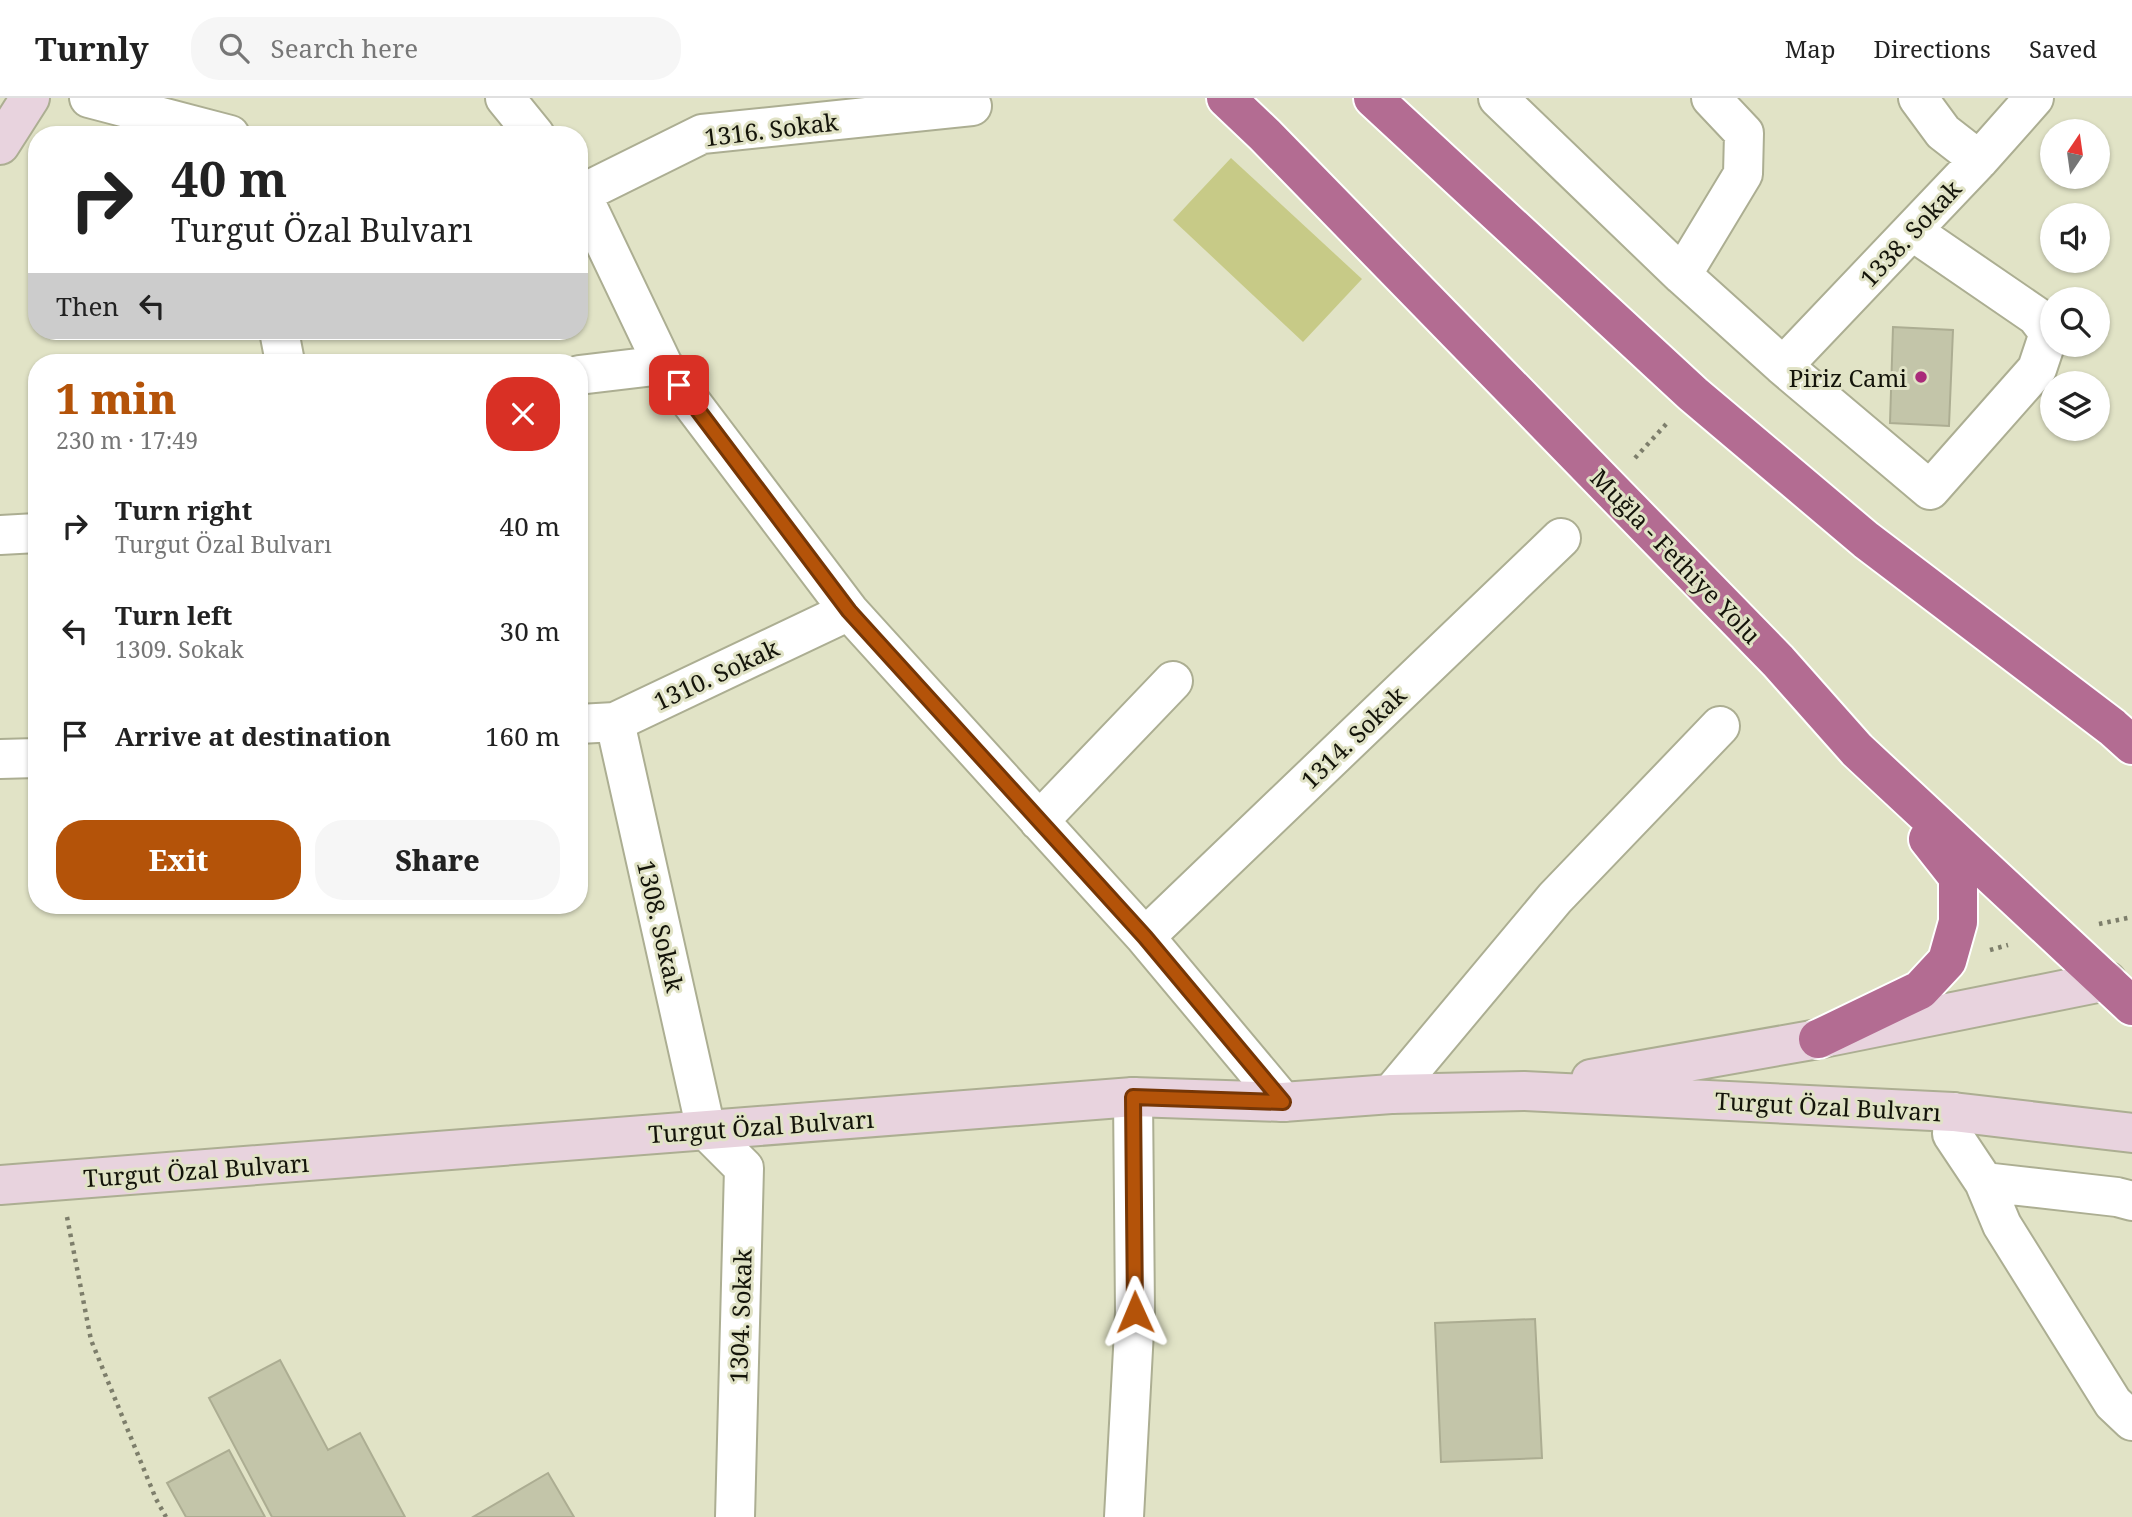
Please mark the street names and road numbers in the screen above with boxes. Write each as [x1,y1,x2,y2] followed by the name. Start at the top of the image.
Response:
[702,104,841,154] street label: 1316. Sokak
[1852,172,1969,293] street label: 1338. Sokak
[1584,461,1768,651] street label: Muğla - Fethiye Yolu
[648,630,785,717] street label: 1310. Sokak
[1293,678,1413,796] street label: 1314. Sokak
[630,857,692,996] street label: 1308. Sokak
[1714,1084,1942,1128] street label: Turgut Özal Bulvarı
[647,1102,875,1150] street label: Turgut Özal Bulvarı
[82,1146,310,1194] street label: Turgut Özal Bulvarı
[721,1247,759,1384] street label: 1304. Sokak

